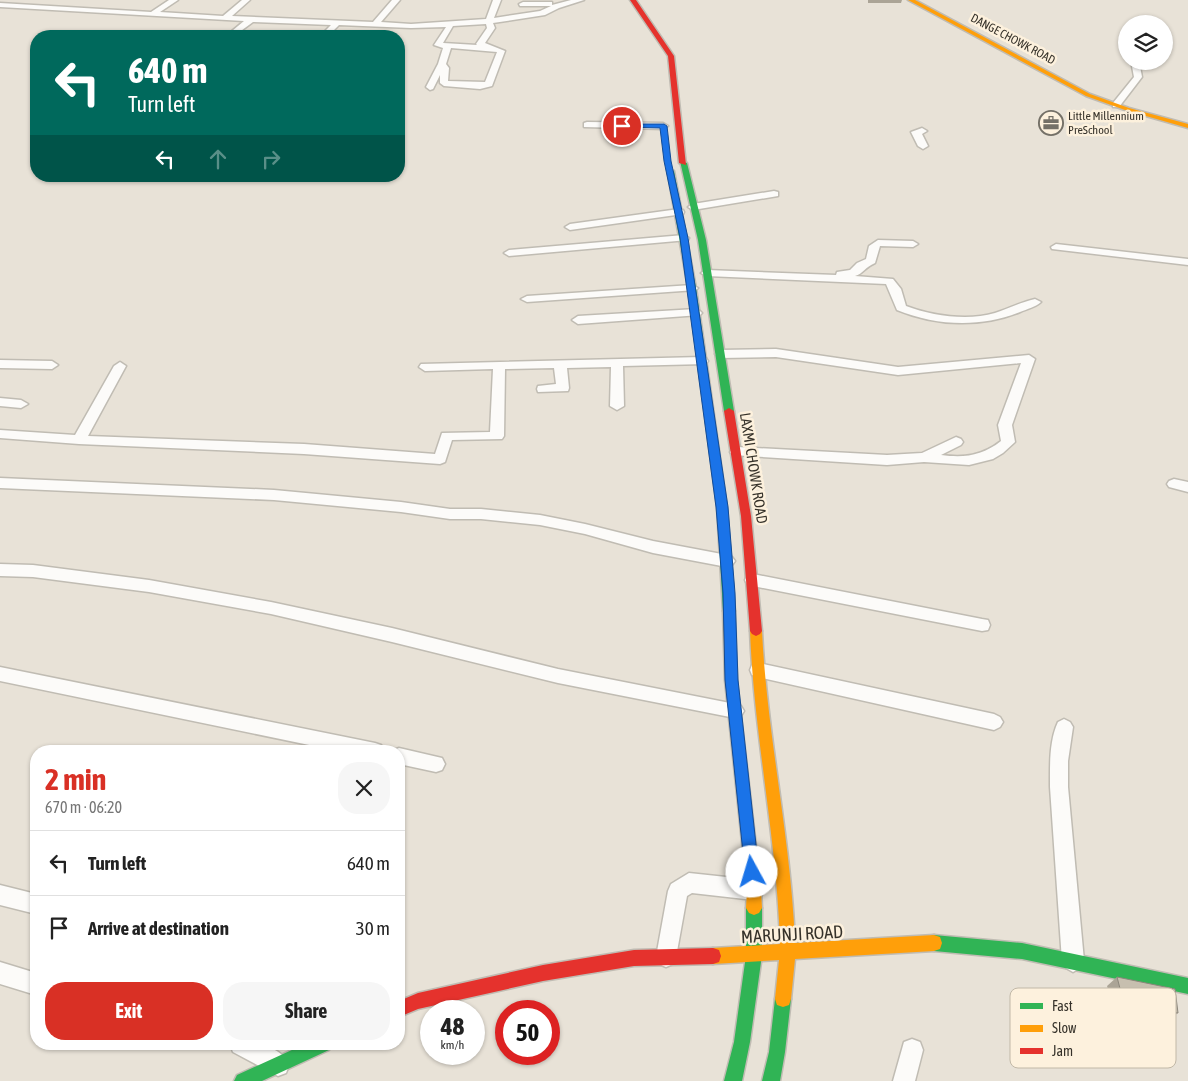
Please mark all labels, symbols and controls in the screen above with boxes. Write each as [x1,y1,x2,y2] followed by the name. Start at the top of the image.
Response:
[968,11,1058,67] street label: DANGE CHOWK ROAD
[1118,15,1173,70] map controls
[1118,15,1173,70] button: layers
[45,50,110,115] icon: left
[128,50,207,90] text: 640 m
[128,91,195,117] text: Turn left
[601,105,643,147] pin
[1068,109,1144,137] place label: Little Millennium PreSchool
[1038,110,1064,136] office icon: Little Millennium PreSchool
[608,112,636,140] icon: arrive
[151,145,179,173] icon: left
[204,145,232,173] icon: ahead
[257,145,285,173] icon: right
[737,411,771,525] street label: LAXMI CHOWK ROAD
[45,762,106,796] text: 2 min
[338,762,390,814] button: close
[45,798,122,816] text: 670 m · 06:20
[725,845,777,897] position arrow
[45,849,73,877] icon: left
[88,852,146,874] text: Turn left
[347,852,390,874] text: 640 m
[45,914,73,942] icon: arrive
[88,917,229,939] text: Arrive at destination
[356,917,390,939] text: 30 m
[740,921,844,947] street label: MARUNJI ROAD
[45,982,213,1040] button: Exit
[223,982,390,1040] button: Share
[1010,988,1176,1068] legend
[1052,998,1073,1014] text: Fast
[495,1000,560,1065] speed limit sign: 50
[441,1012,464,1040] text: 48
[1052,1020,1077,1036] text: Slow
[441,1038,464,1052] text: km/h
[1052,1043,1073,1059] text: Jam

